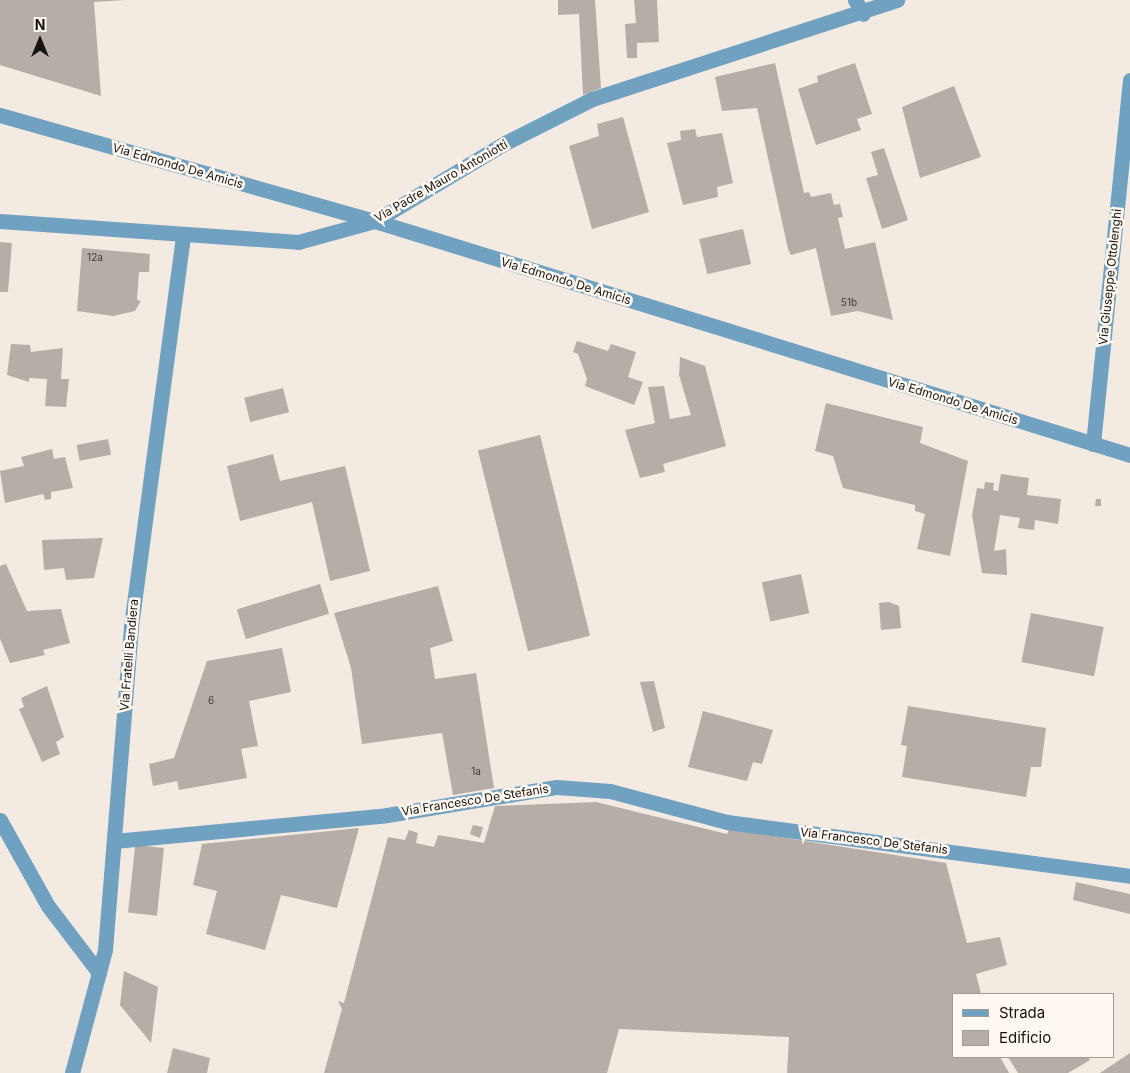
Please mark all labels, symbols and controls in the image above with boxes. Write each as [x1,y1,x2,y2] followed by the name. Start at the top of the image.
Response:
[15,15,65,65] north arrow
[35,16,45,33] text: N
[372,137,510,225] street label: Via Padre Mauro Antoniotti
[111,140,245,192] street label: Via Edmondo De Amicis
[1096,208,1124,346] street label: Via Giuseppe Ottolenghi
[87,252,103,264] house number: 12a
[499,254,633,308] street label: Via Edmondo De Amicis
[841,297,857,309] house number: 51b
[886,374,1020,428] street label: Via Edmondo De Amicis
[117,598,141,712] street label: Via Fratelli Bandiera
[208,695,214,707] house number: 6
[471,766,481,778] house number: 1a
[400,781,550,819] street label: Via Francesco De Stefanis
[799,825,949,857] street label: Via Francesco De Stefanis
[952,993,1115,1058] legend
[999,1003,1045,1022] text: Strada
[999,1028,1051,1047] text: Edificio

